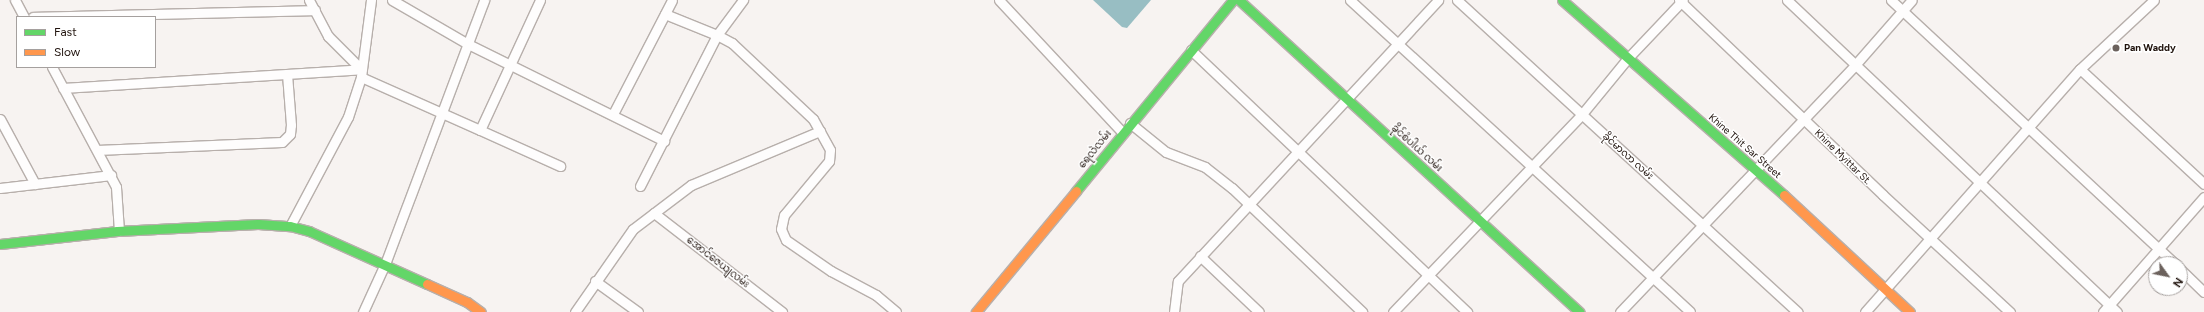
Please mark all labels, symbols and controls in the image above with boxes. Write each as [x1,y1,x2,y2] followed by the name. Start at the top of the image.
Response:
[16,16,156,68] legend
[54,25,77,39] text: Fast
[2124,42,2176,54] place label: Pan Waddy
[2111,43,2121,53] marker: Pan Waddy
[54,45,80,59] text: Slow
[1706,111,1784,181] street label: Khine Thit Sar Street
[1389,122,1445,174] street label: ခိုင်စံပါယ် လမ်း
[1076,127,1114,171] street label: ရေလဲလမ်း
[1812,127,1874,187] street label: Khine Myittar St.
[1600,130,1656,182] street label: ခိုင်မာလာ လမ်း
[684,234,752,290] street label: အောင်ဇေယျလမ်း
[2148,256,2188,296] north arrow
[2170,275,2185,289] text: N

